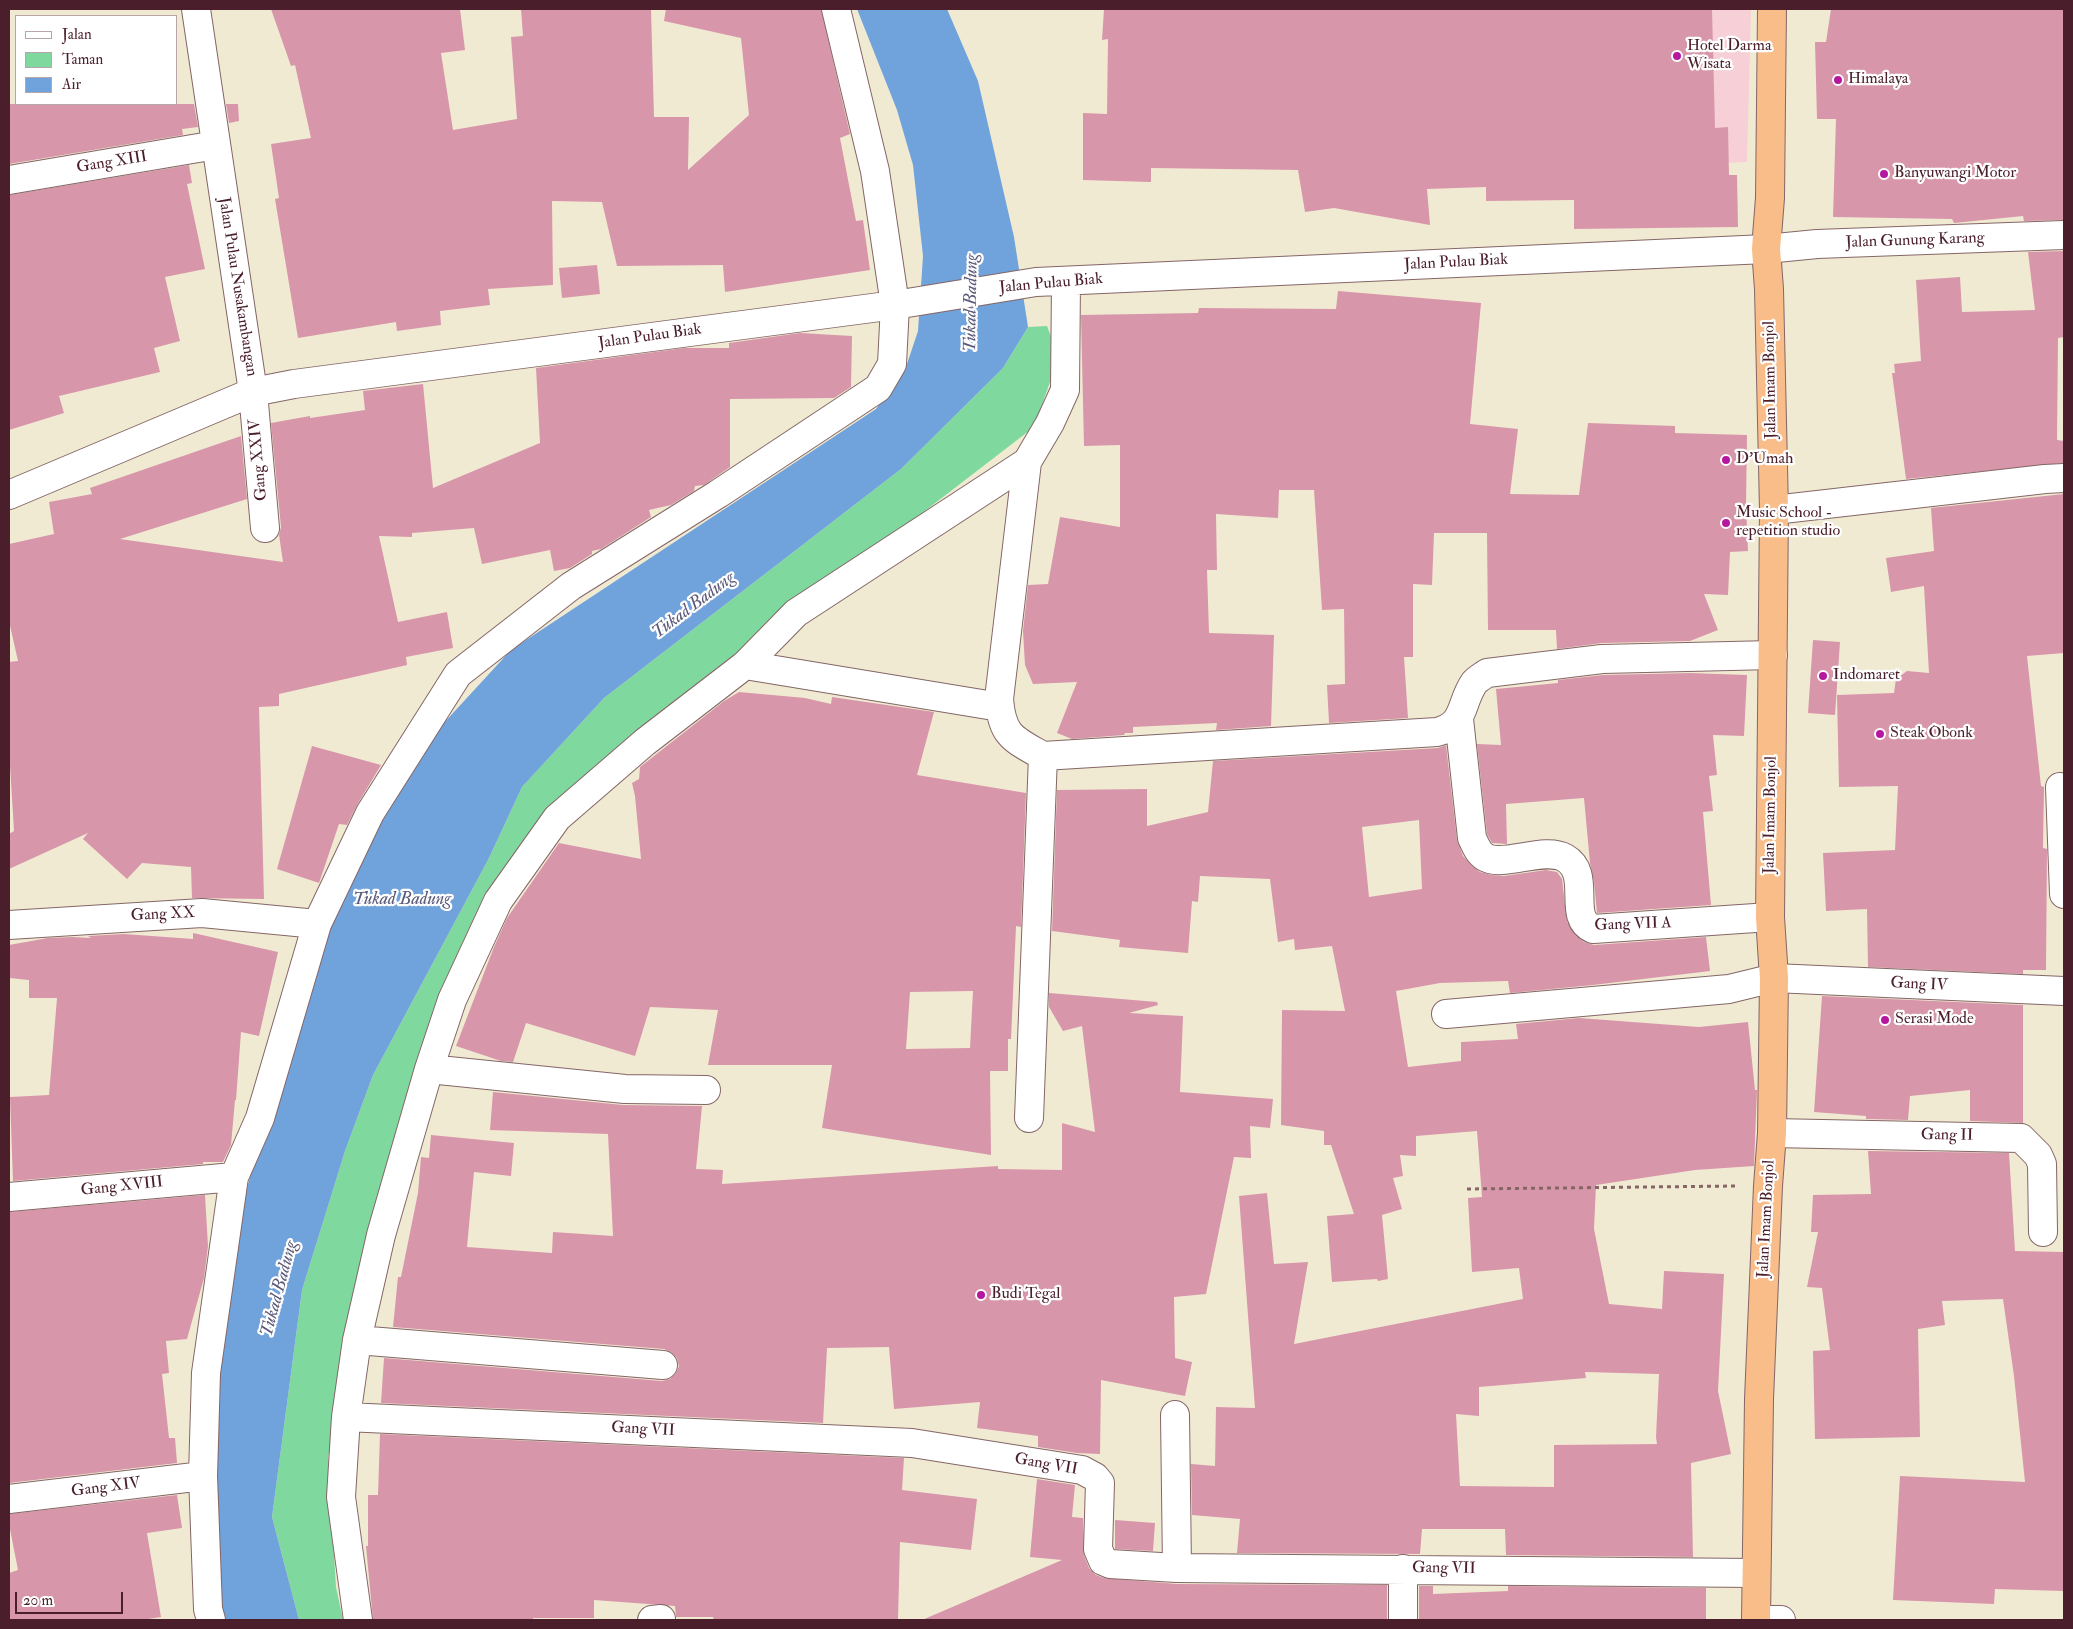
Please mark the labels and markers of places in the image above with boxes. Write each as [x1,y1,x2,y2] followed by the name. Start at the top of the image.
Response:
[1687,37,1772,75] place label: Hotel Darma Wisata
[1671,50,1683,62] marker: Hotel Darma Wisata
[1848,70,1908,90] place label: Himalaya
[1832,74,1844,86] marker: Himalaya
[1894,164,2016,184] place label: Banyuwangi Motor
[1878,168,1890,180] marker: Banyuwangi Motor
[1736,450,1793,470] place label: D'Umah
[1720,454,1732,466] marker: D'Umah
[1736,504,1840,542] place label: Music School - repetition studio
[1720,517,1732,529] marker: Music School - repetition studio
[1833,666,1900,686] place label: Indomaret
[1817,670,1829,682] marker: Indomaret
[1890,724,1973,744] place label: Steak Obonk
[1874,728,1886,740] marker: Steak Obonk
[1895,1010,1974,1030] place label: Serasi Mode
[1879,1014,1891,1026] marker: Serasi Mode
[991,1285,1060,1305] place label: Budi Tegal
[975,1289,987,1301] marker: Budi Tegal

